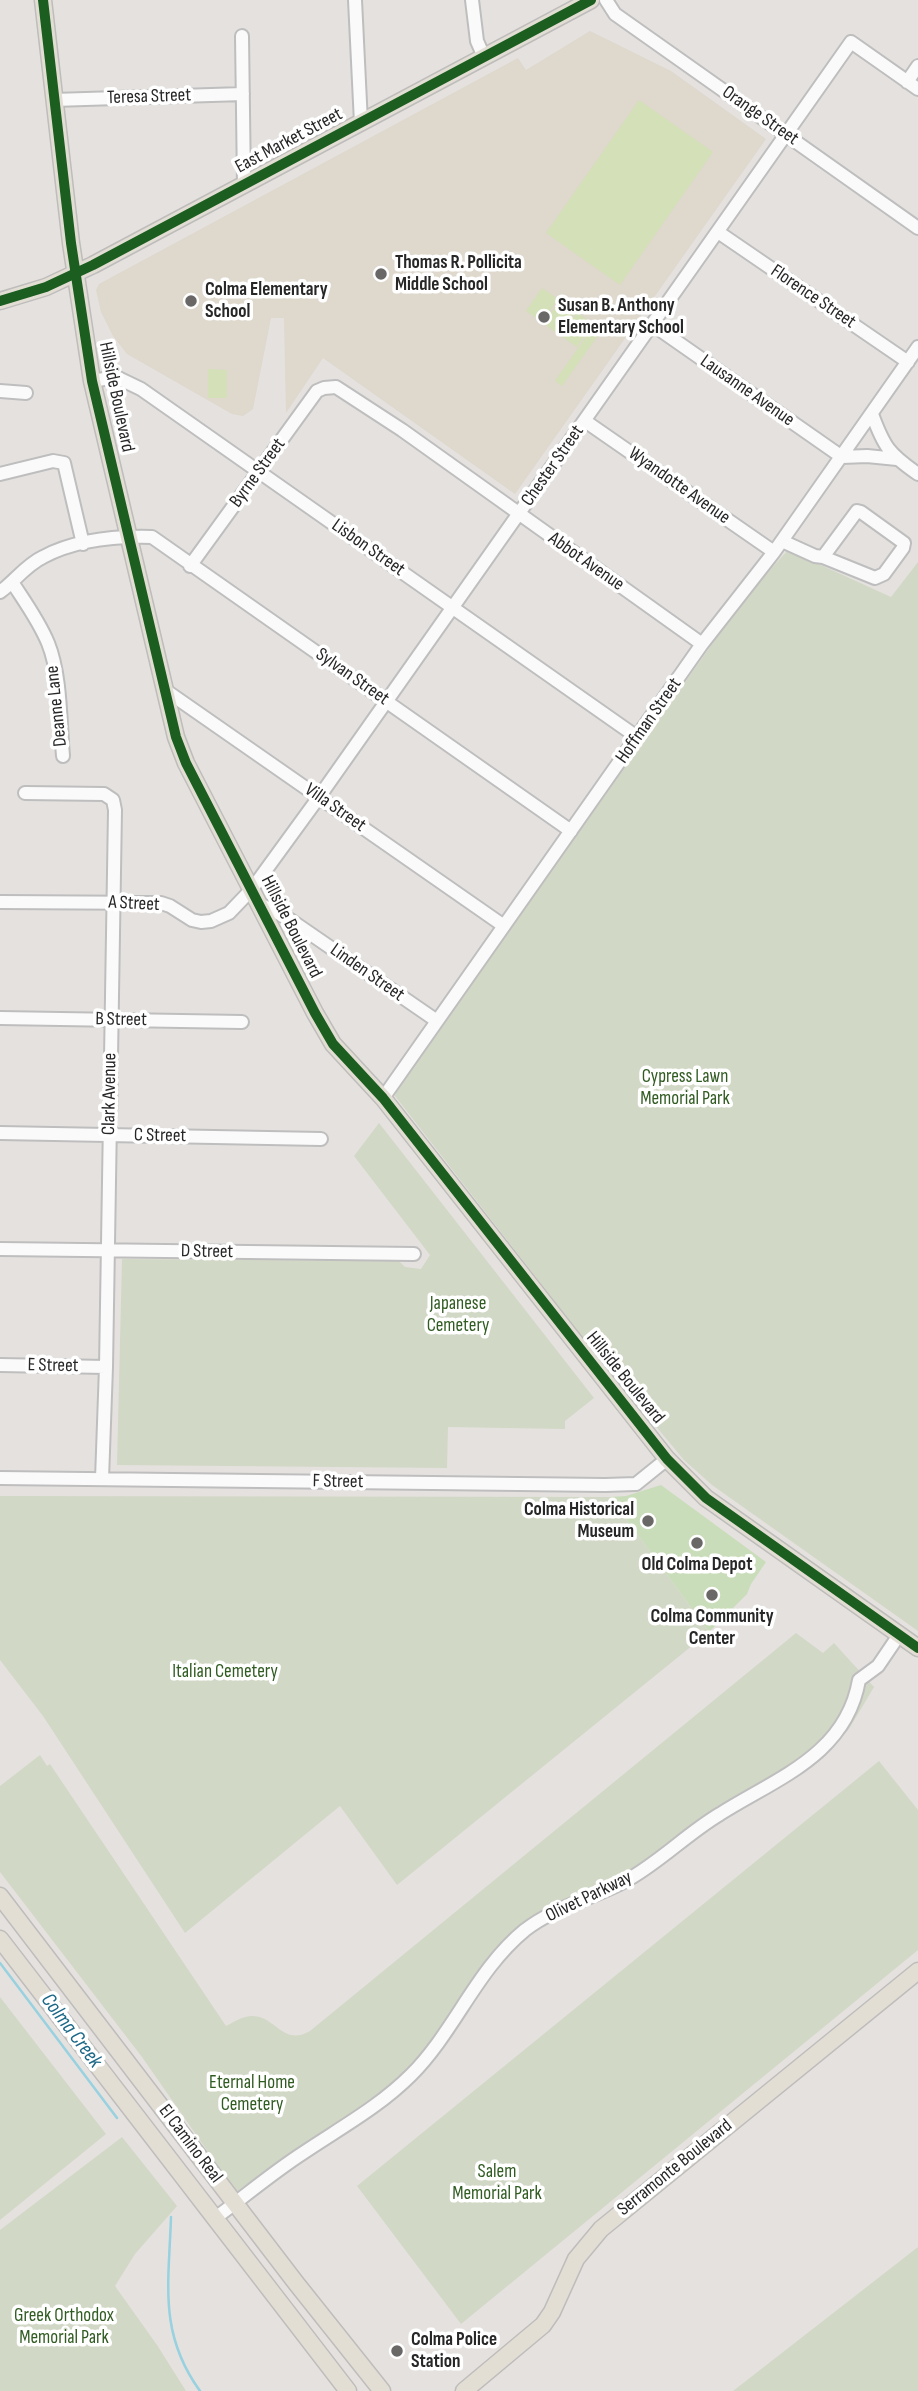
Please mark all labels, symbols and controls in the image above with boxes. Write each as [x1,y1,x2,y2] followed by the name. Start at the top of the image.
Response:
[717,81,803,151] street label: Orange Street
[107,84,191,110] street label: Teresa Street
[232,103,346,179] street label: East Market Street
[395,252,522,296] place label: Thomas R. Pollicita Middle School
[766,260,860,334] street label: Florence Street
[373,266,389,282] marker: Thomas R. Pollicita Middle School
[205,279,328,323] place label: Colma Elementary School
[183,293,199,309] marker: Colma Elementary School
[558,295,684,339] place label: Susan B. Anthony Elementary School
[536,309,552,325] marker: Susan B. Anthony Elementary School
[93,340,139,454] street label: Hillside Boulevard
[696,350,798,432] street label: Lausanne Avenue
[517,421,589,511] street label: Chester Street
[225,434,291,512] street label: Byrne Street
[624,443,734,529] street label: Wyandotte Avenue
[327,514,409,582] street label: Lisbon Street
[544,528,628,596] street label: Abbot Avenue
[311,643,393,711] street label: Sylvan Street
[41,664,73,748] street label: Deanne Lane
[611,674,687,768] street label: Hoffman Street
[300,779,370,837] street label: Villa Street
[255,872,327,982] street label: Hillside Boulevard
[108,891,160,917] street label: A Street
[325,939,409,1007] street label: Linden Street
[95,1008,147,1032] street label: B Street
[98,1053,122,1135] street label: Clark Avenue
[640,1066,730,1110] park label: Cypress Lawn Memorial Park
[134,1124,186,1148] street label: C Street
[181,1240,233,1264] street label: D Street
[427,1293,489,1337] park label: Japanese Cemetery
[581,1327,669,1429] street label: Hillside Boulevard
[27,1354,79,1378] street label: E Street
[313,1470,363,1494] street label: F Street
[524,1499,634,1543] place label: Colma Historical Museum
[640,1513,656,1529] marker: Colma Historical Museum
[689,1535,705,1551] marker: Old Colma Depot
[642,1554,752,1576] place label: Old Colma Depot
[704,1587,720,1603] marker: Colma Community Center
[650,1606,774,1650] place label: Colma Community Center
[172,1661,278,1683] park label: Italian Cemetery
[542,1866,636,1928] street label: Olivet Parkway
[35,1989,107,2073] water label: Colma Creek
[209,2072,295,2116] park label: Eternal Home Cemetery
[153,2100,227,2188] street label: El Camino Real
[613,2115,737,2221] street label: Serramonte Boulevard
[452,2161,542,2205] park label: Salem Memorial Park
[14,2305,114,2349] park label: Greek Orthodox Memorial Park
[411,2329,497,2373] place label: Colma Police Station
[389,2343,405,2359] marker: Colma Police Station

